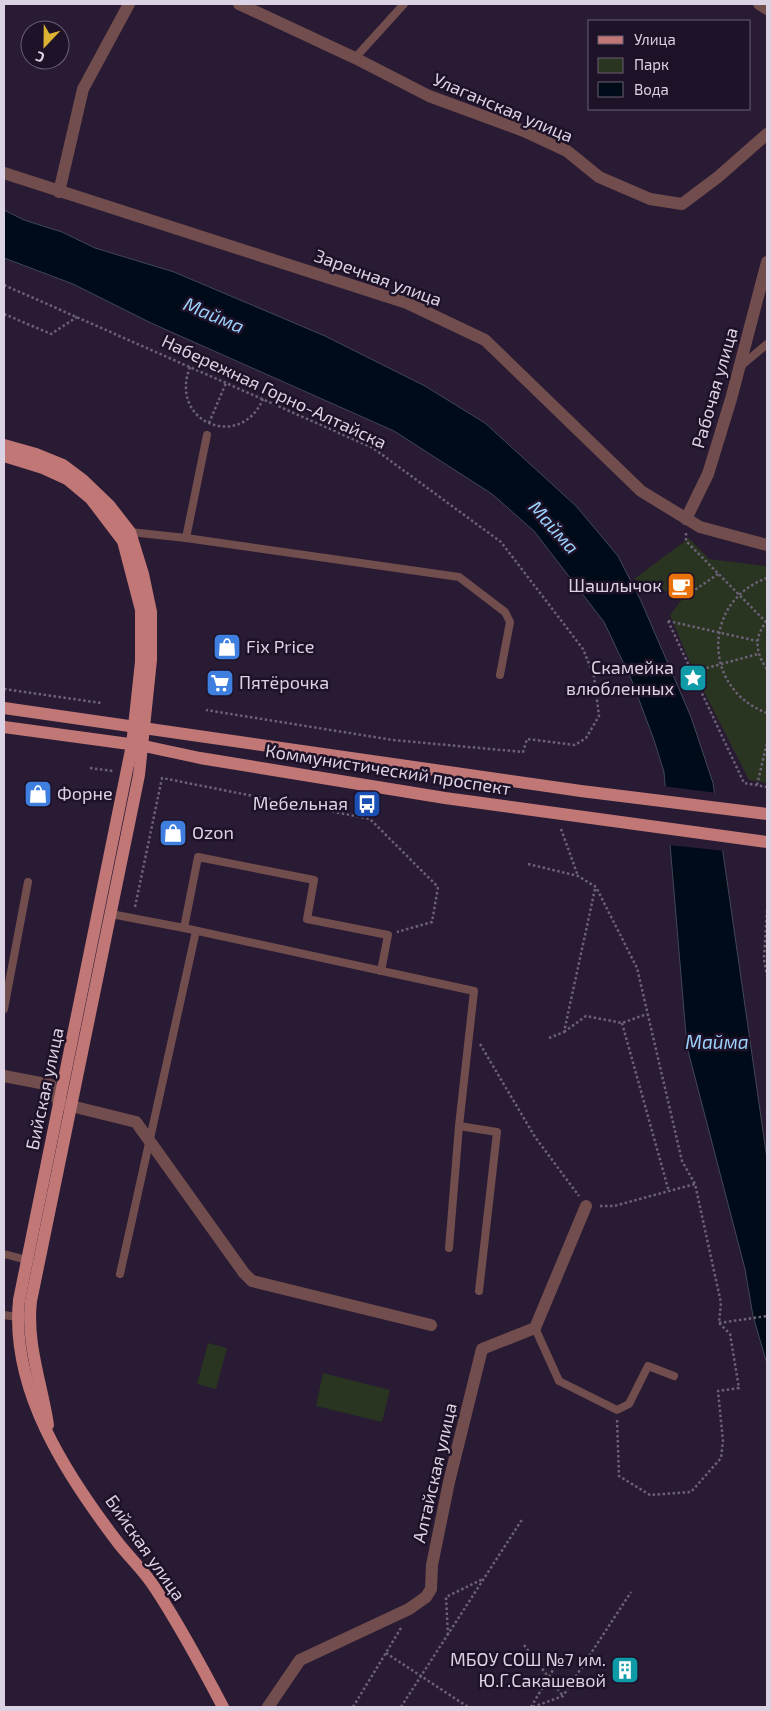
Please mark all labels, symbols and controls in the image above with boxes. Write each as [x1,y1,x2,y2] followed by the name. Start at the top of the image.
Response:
[20,20,70,70] north arrow
[588,20,751,110] legend
[634,30,676,48] text: Улица
[33,48,47,67] text: С
[634,55,669,73] text: Парк
[430,68,577,147] street label: Улаганская улица
[634,80,669,98] text: Вода
[312,244,445,310] street label: Заречная улица
[180,292,248,338] water label: Майма
[686,325,742,451] street label: Рабочая улица
[158,329,390,453] street label: Набережная Горно-Алтайска
[525,495,584,558] water label: Майма
[666,571,696,601] cafe icon: Шашлычок
[568,574,662,596] place label: Шашлычок
[212,632,242,662] shop icon: Fix Price
[246,635,314,657] place label: Fix Price
[566,656,674,699] place label: Скамейка влюбленных
[678,663,708,693] place icon: Скамейка влюбленных
[205,668,235,698] supermarket icon: Пятёрочка
[239,671,329,693] place label: Пятёрочка
[264,739,513,799] street label: Коммунистический проспект
[23,779,53,809] shop icon: Форне
[57,782,113,804] place label: Форне
[352,789,382,819] bus stop icon: Мебельная
[253,792,348,814] place label: Мебельная
[158,818,188,848] shop icon: Ozon
[192,821,234,843] place label: Ozon
[20,1026,68,1152] street label: Бийская улица
[685,1030,749,1053] water label: Майма
[407,1401,461,1545] street label: Алтайская улица
[101,1490,191,1605] street label: Бийская улица
[450,1648,606,1691] place label: МБОУ СОШ №7 им. Ю.Г.Сакашевой
[610,1655,640,1685] building icon: МБОУ СОШ №7 им. Ю.Г.Сакашевой

